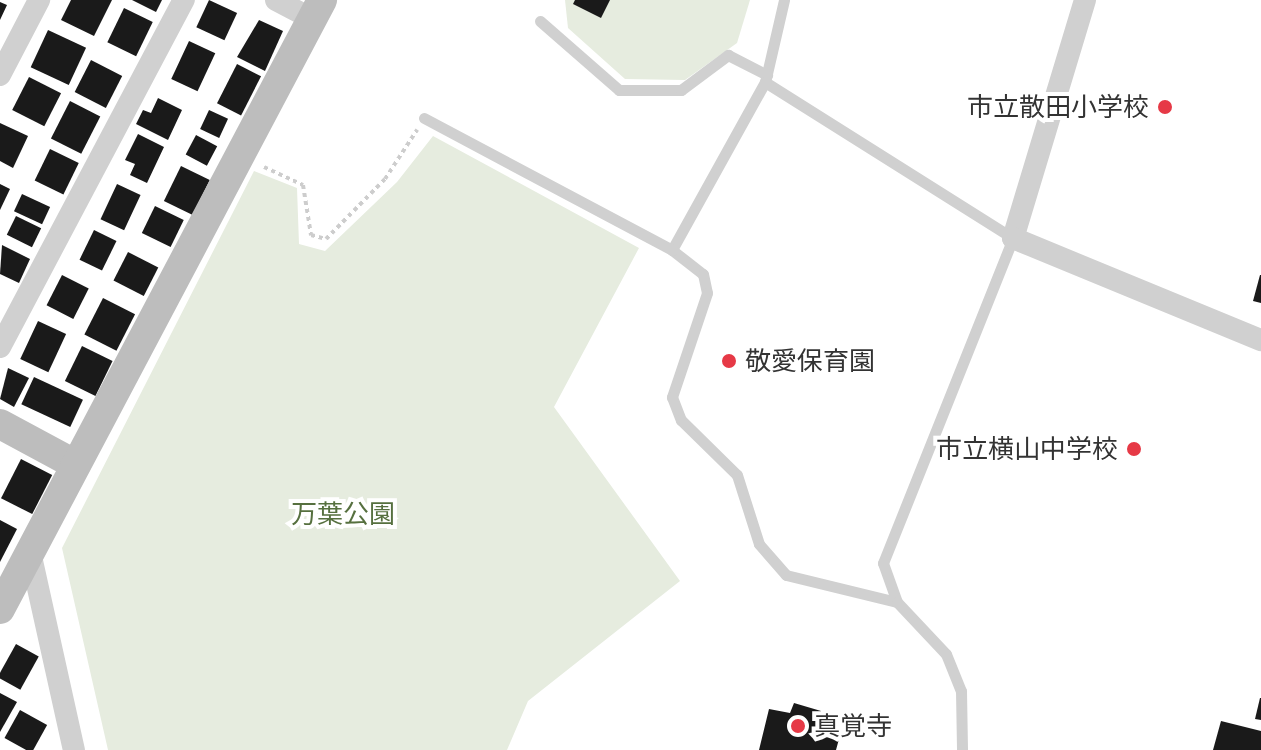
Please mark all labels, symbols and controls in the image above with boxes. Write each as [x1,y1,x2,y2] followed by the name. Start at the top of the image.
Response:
[967,91,1149,123] place label: 市立散田小学校
[1156,98,1174,116] marker: 市立散田小学校
[745,345,875,377] place label: 敬愛保育園
[720,352,738,370] marker: 敬愛保育園
[936,433,1118,465] place label: 市立横山中学校
[1125,440,1143,458] marker: 市立横山中学校
[291,498,395,530] park label: 万葉公園
[814,710,892,742] place label: 真覚寺
[789,717,807,735] marker: 真覚寺

